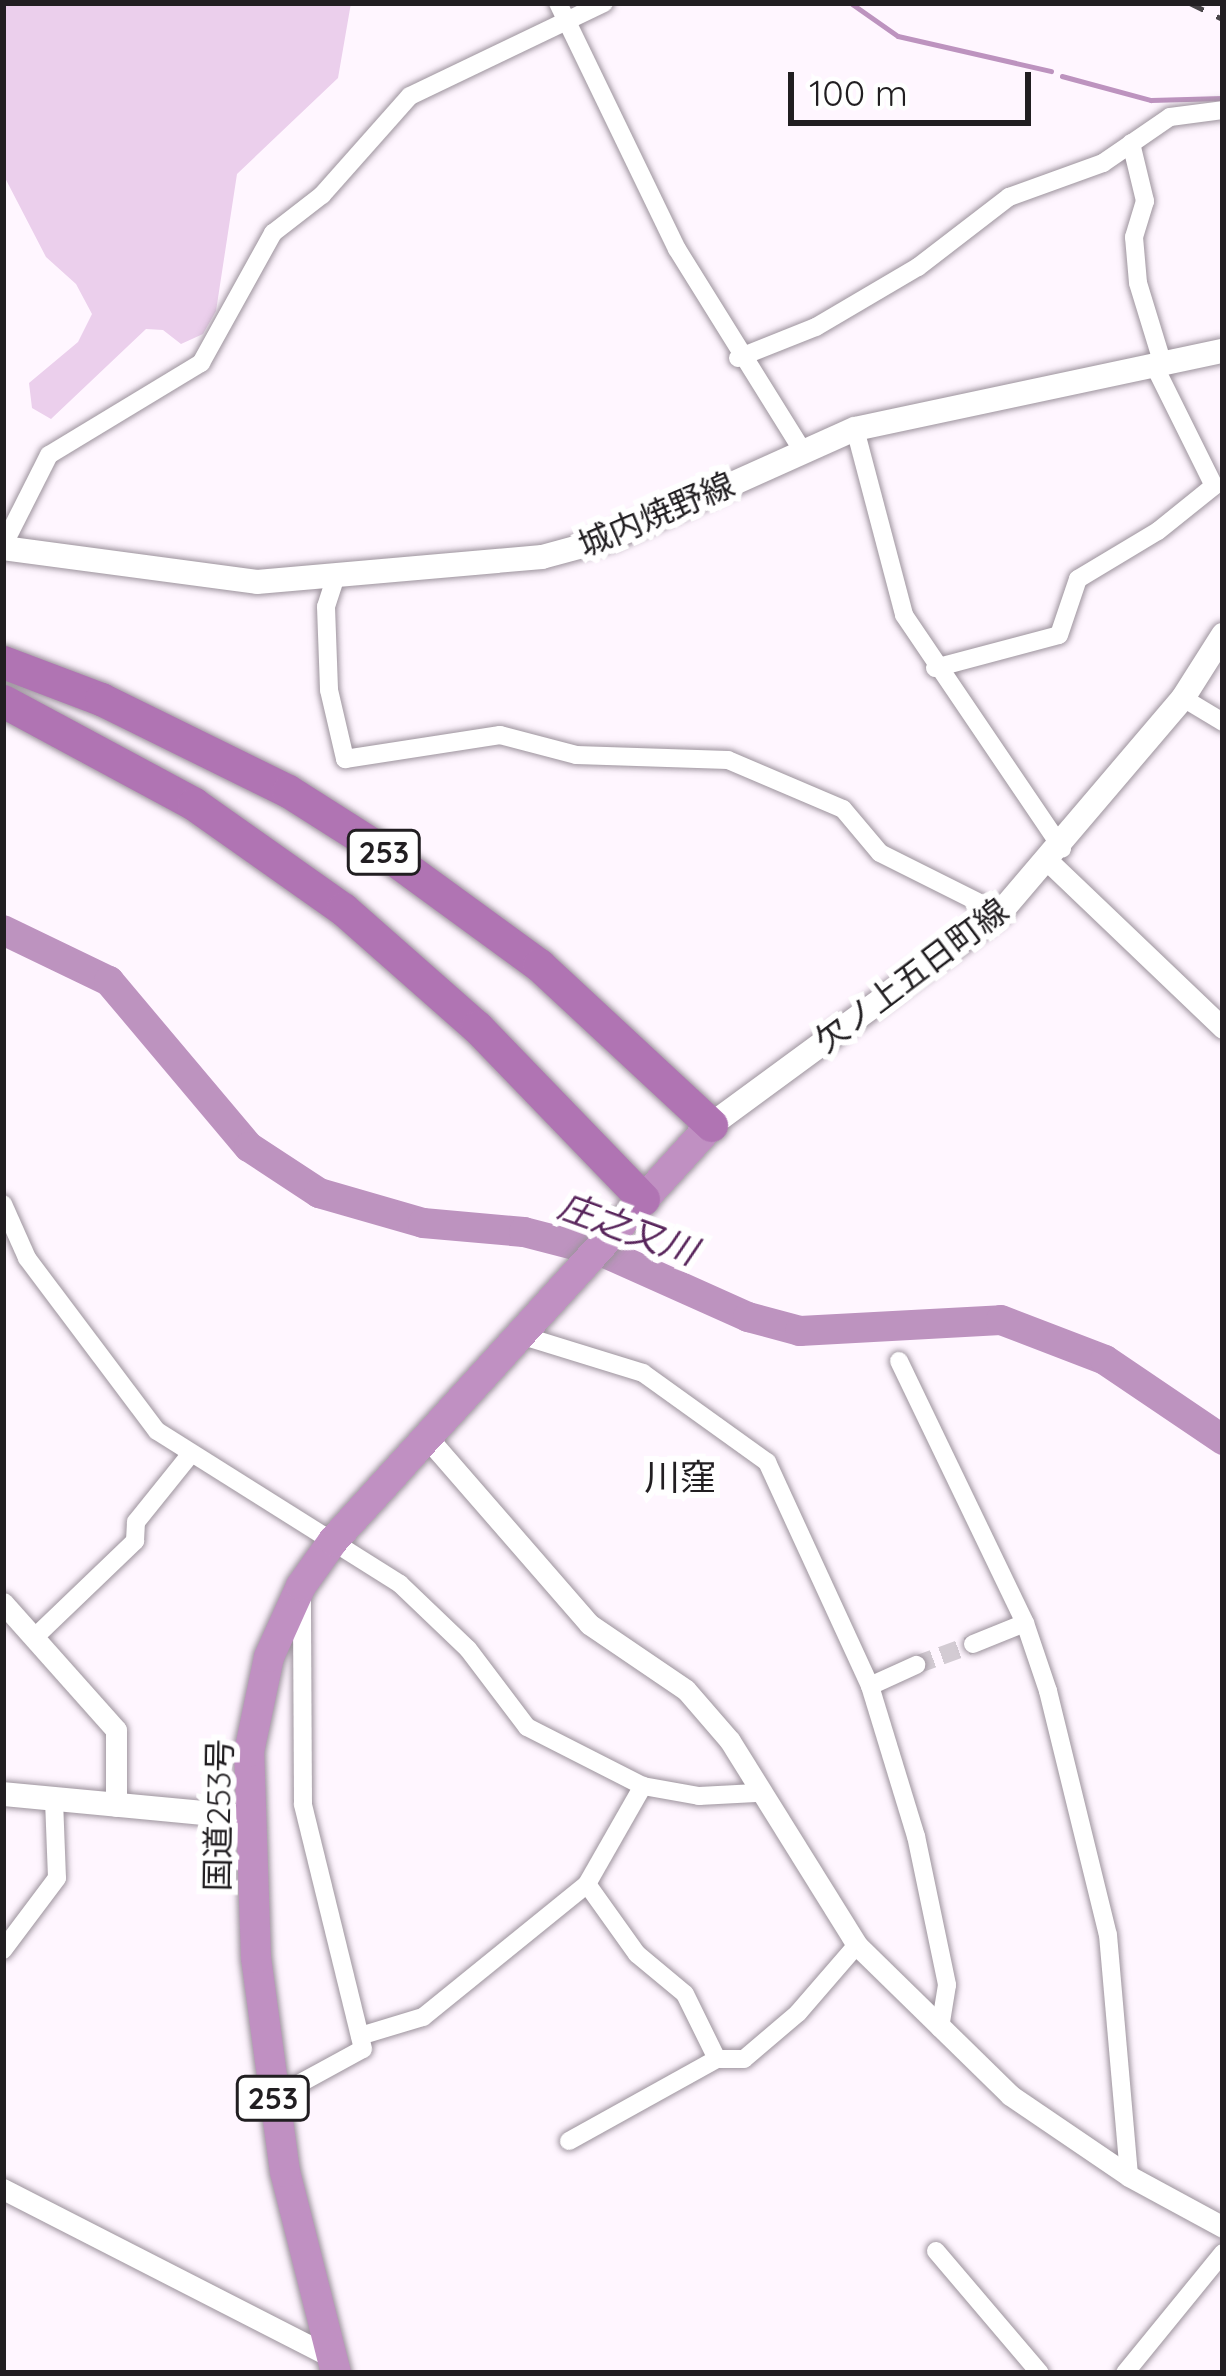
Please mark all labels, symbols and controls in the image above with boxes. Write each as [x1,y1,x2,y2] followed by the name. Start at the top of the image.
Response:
[794,48,1037,122] scale bar
[809,70,908,115] text: 100 m
[572,464,740,564] street label: 城内焼野線
[345,828,423,876] road number: 253
[807,890,1015,1060] street label: 欠ノ上五日町線
[553,1183,703,1273] water label: 庄之又川
[644,1455,716,1499] district label: 川窪
[197,1738,239,1892] street label: 国道253号
[234,2074,312,2122] road number: 253

